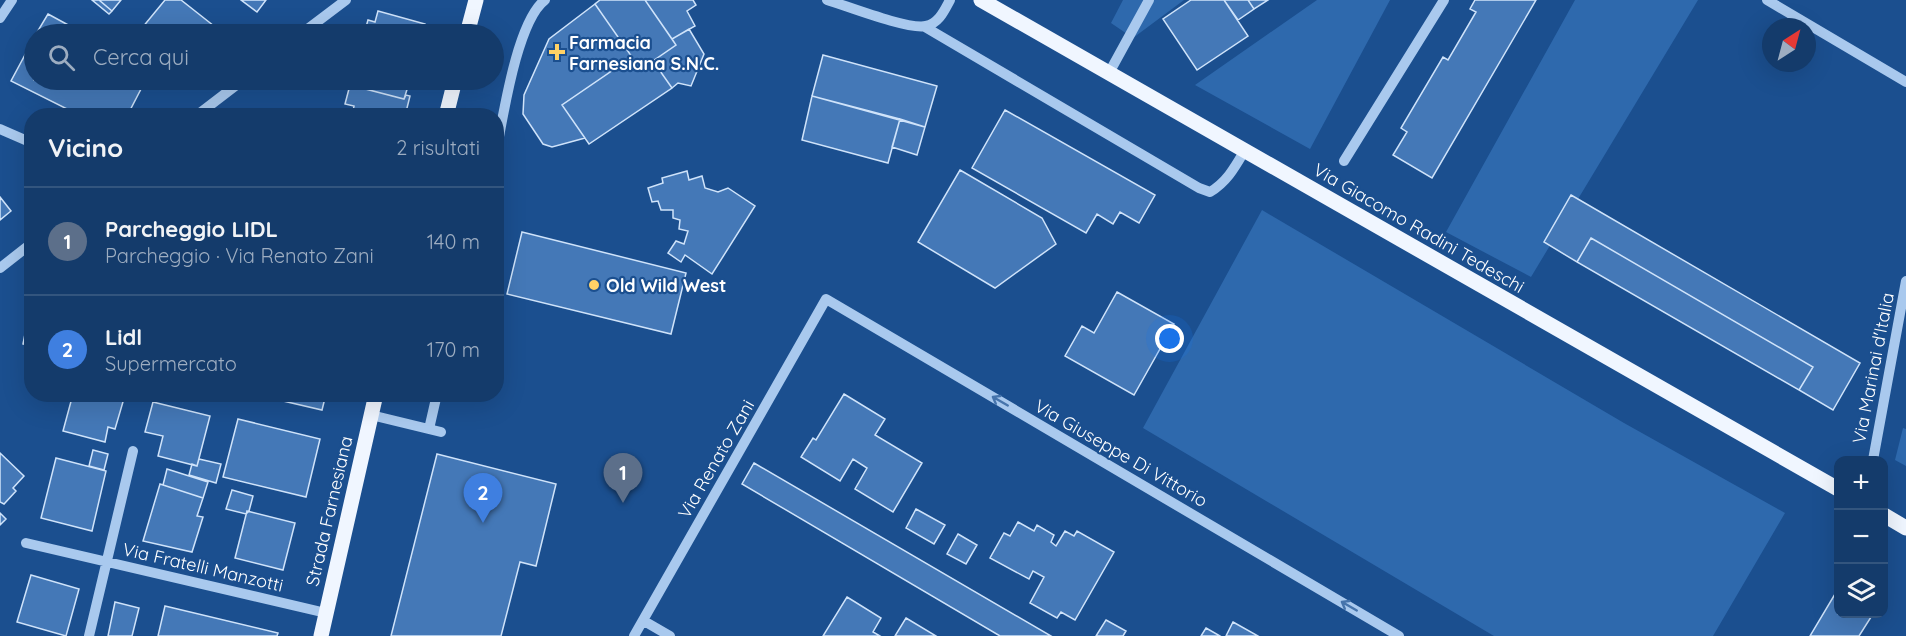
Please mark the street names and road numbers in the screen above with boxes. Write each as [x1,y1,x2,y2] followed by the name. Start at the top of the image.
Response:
[1309,158,1529,298] street label: Via Giacomo Radini Tedeschi
[1847,291,1899,445] street label: Via Marinai d'Italia
[1030,394,1212,512] street label: Via Giuseppe Di Vittorio
[673,395,759,523] street label: Via Renato Zani
[301,434,357,588] street label: Strada Farnesiana
[120,537,286,597] street label: Via Fratelli Manzotti

